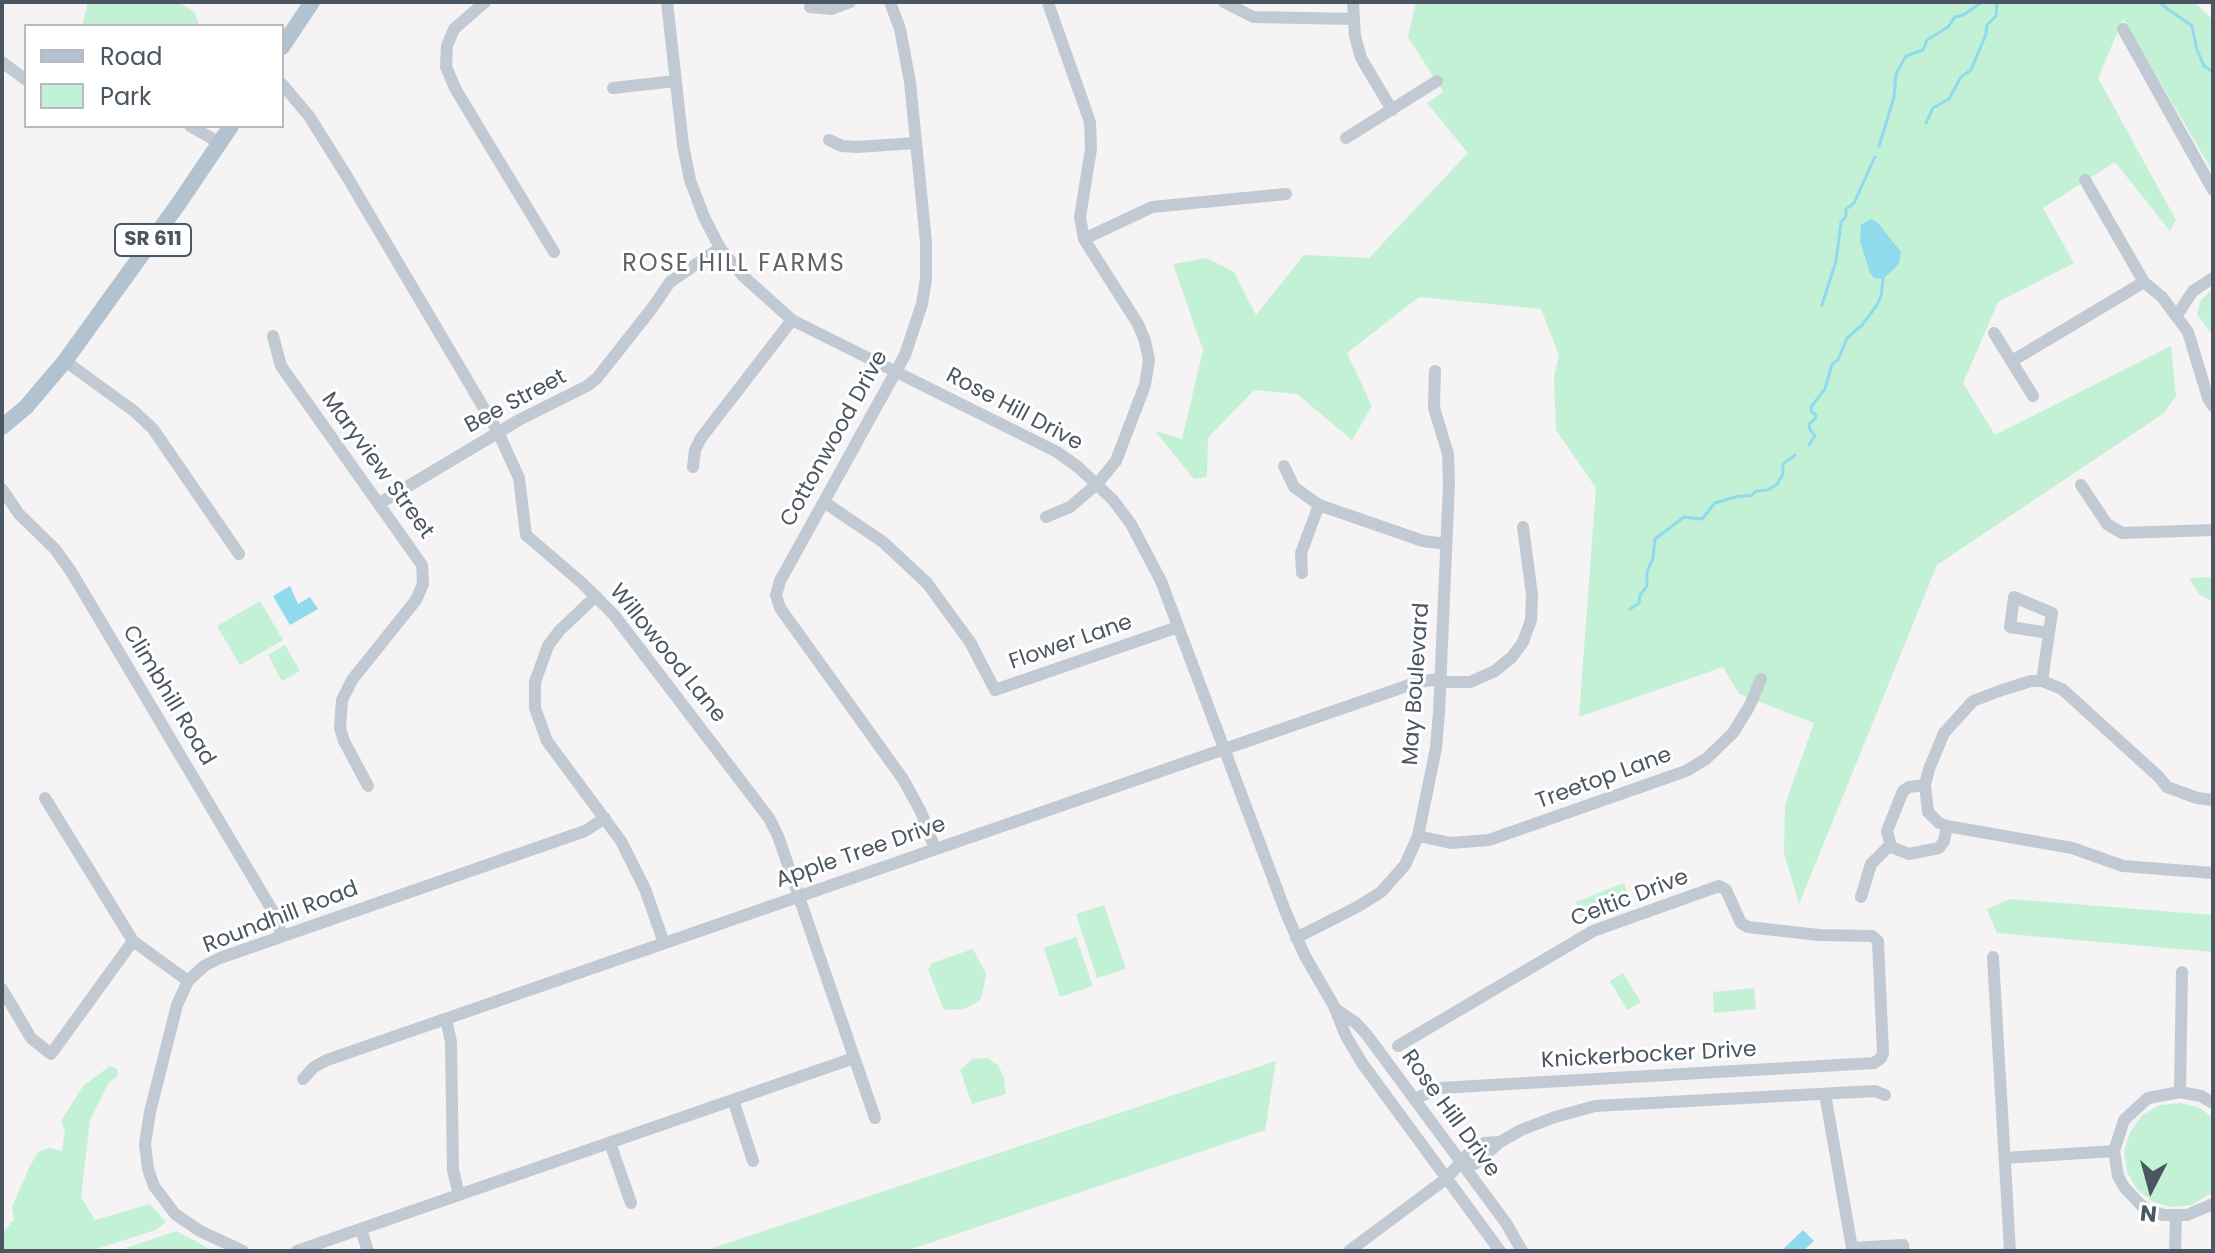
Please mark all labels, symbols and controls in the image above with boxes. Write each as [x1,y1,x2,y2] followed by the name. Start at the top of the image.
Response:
[24,24,284,128] legend
[100,40,162,73] text: Road
[100,80,151,113] text: Park
[115,224,191,256] road number: SR 611
[622,251,846,279] district label: ROSE HILL FARMS
[776,346,894,532] street label: Cottonwood Drive
[941,363,1087,457] street label: Rose Hill Drive
[461,364,571,440] street label: Bee Street
[315,388,439,544] street label: Maryview Street
[603,579,731,729] street label: Willowood Lane
[1398,602,1436,766] street label: May Boulevard
[1006,610,1136,676] street label: Flower Lane
[116,621,220,771] street label: Climbhill Road
[1533,742,1675,816] street label: Treetop Lane
[773,812,949,894] street label: Apple Tree Drive
[1567,864,1693,934] street label: Celtic Drive
[200,876,362,960] street label: Roundhill Road
[1541,1037,1757,1075] street label: Knickerbocker Drive
[1395,1045,1505,1183] street label: Rose Hill Drive
[2111,1149,2191,1229] north arrow
[2139,1197,2158,1230] text: N

